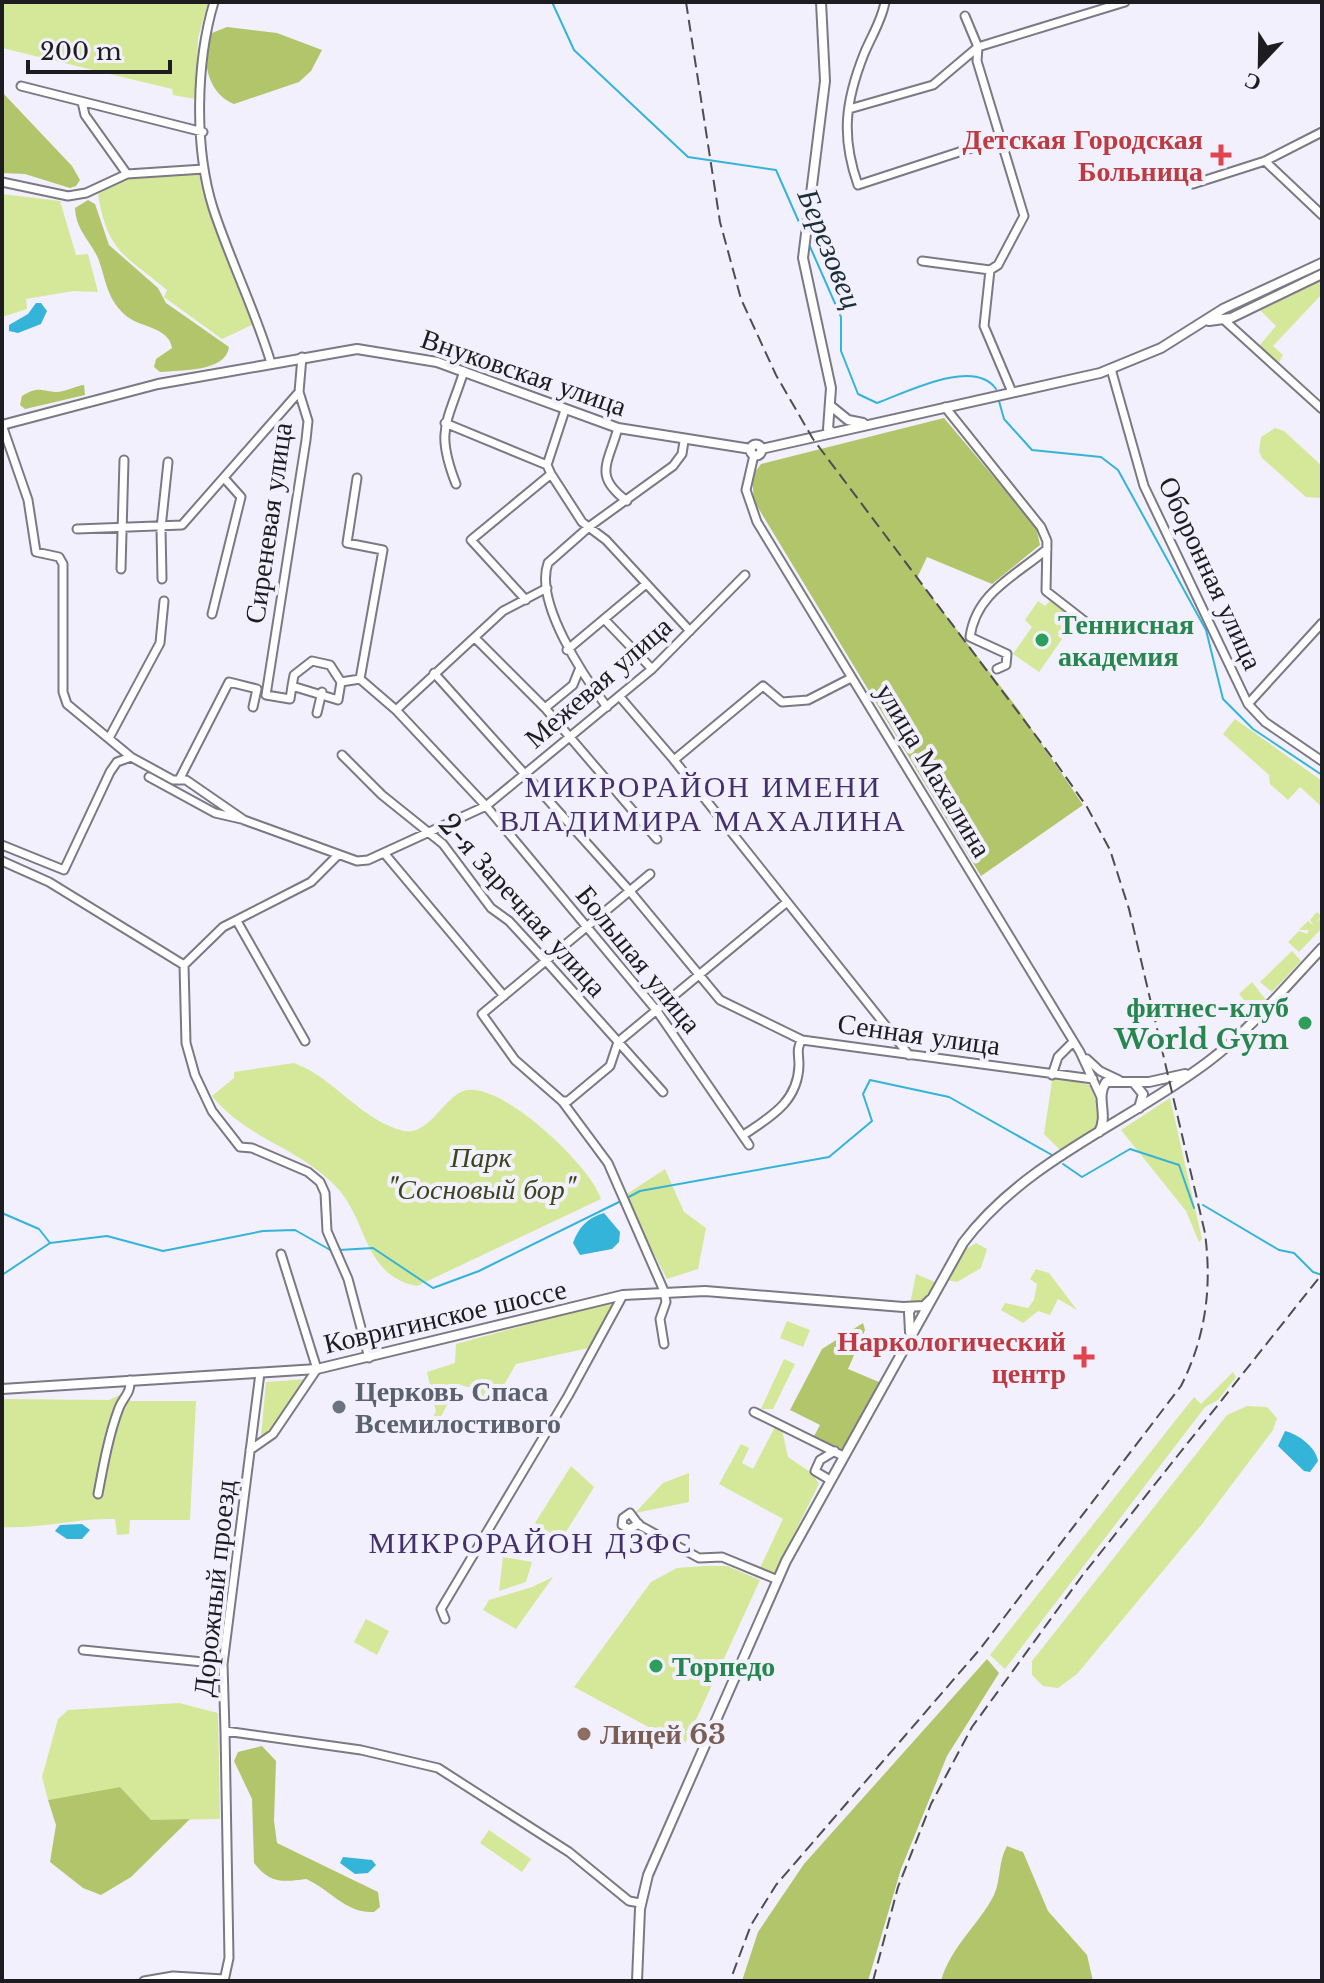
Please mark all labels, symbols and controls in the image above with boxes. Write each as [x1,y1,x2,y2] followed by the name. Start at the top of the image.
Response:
[28,24,170,74] scale bar
[1220,24,1300,104] north arrow
[40,37,122,66] text: 200 m
[1240,67,1265,98] text: С
[963,122,1203,189] place label: Детская Городская Больница
[1210,144,1232,166] marker: Детская Городская Больница
[789,182,871,314] water label: Березовец
[416,321,632,424] street label: Внуковская улица
[237,420,300,626] street label: Сиреневая улица
[1151,471,1271,676] street label: Оборонная улица
[1058,607,1194,674] place label: Теннисная академия
[518,609,680,756] street label: Межевая улица
[1033,631,1051,649] marker: Теннисная академия
[868,677,1000,864] street label: улица Махалина
[499,768,907,839] district label: МИКРОРАЙОН ИМЕНИ ВЛАДИМИРА МАХАЛИНА
[431,806,615,1005] street label: 2-я Заречная улица
[568,878,709,1041] street label: Большая улица
[1113,990,1289,1057] place label: фитнес-клуб World Gym
[835,1006,1003,1063] street label: Сенная улица
[1296,1014,1314,1032] marker: фитнес-клуб World Gym
[387,1140,577,1207] park label: Парк "Сосновый бор"
[320,1272,570,1361] street label: Ковригинское шоссе
[837,1324,1066,1391] place label: Наркологический центр
[1073,1346,1095,1368] marker: Наркологический центр
[355,1374,561,1441] place label: Церковь Спаса Всемилостивого
[330,1398,348,1416] marker: Церковь Спаса Всемилостивого
[186,1478,243,1698] street label: Дорожный проезд
[368,1524,694,1561] district label: МИКРОРАЙОН ДЗФС
[672,1649,775,1684] place label: Торпедо
[647,1657,665,1675] marker: Торпедо
[600,1717,726,1752] place label: Лицей 63
[575,1725,593,1743] marker: Лицей 63

